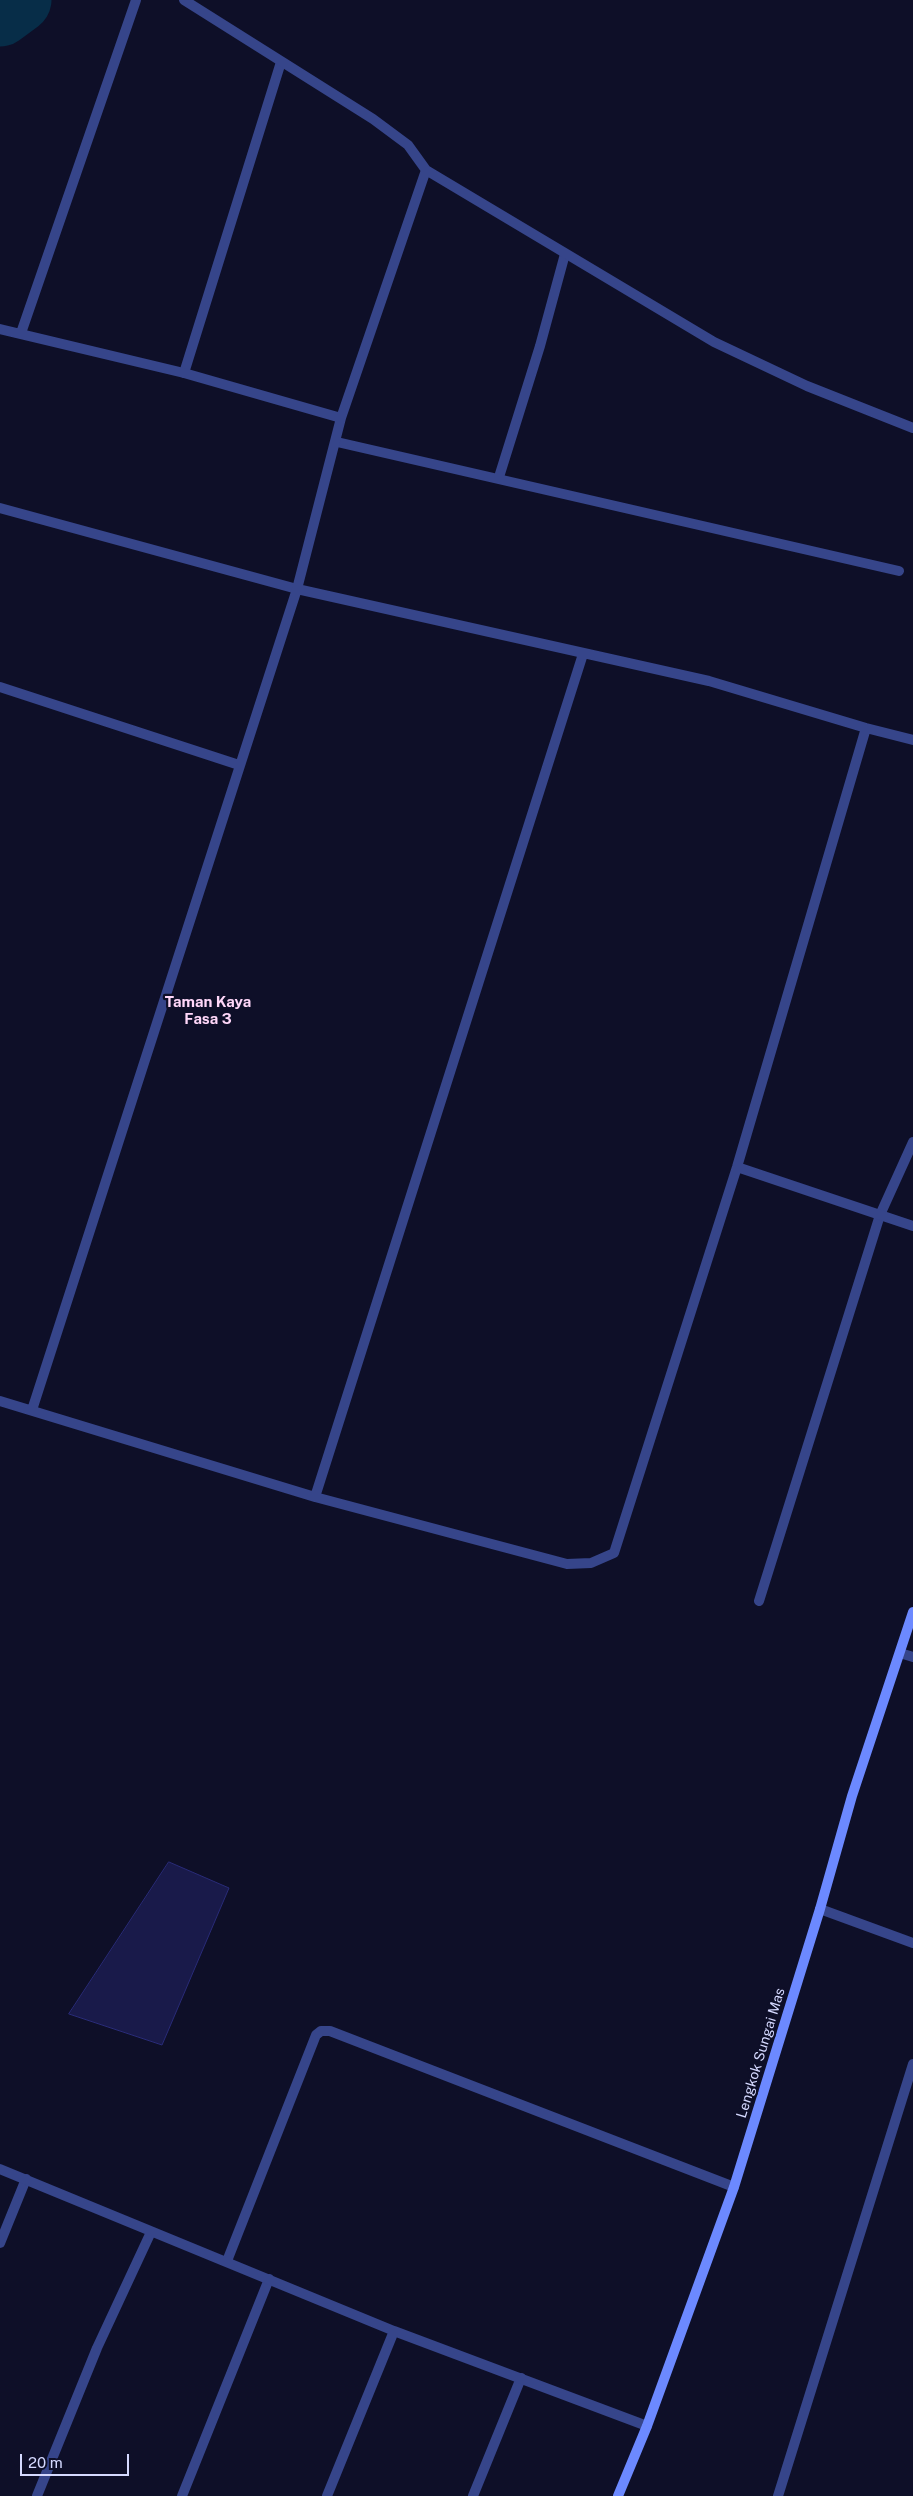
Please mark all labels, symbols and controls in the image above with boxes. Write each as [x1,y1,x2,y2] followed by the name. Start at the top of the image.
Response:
[165,993,251,1028] district label: Taman Kaya Fasa 3
[733,1986,789,2120] street label: Lengkok Sungai Mas
[22,2444,131,2476] scale bar
[28,2454,63,2471] text: 20 m

